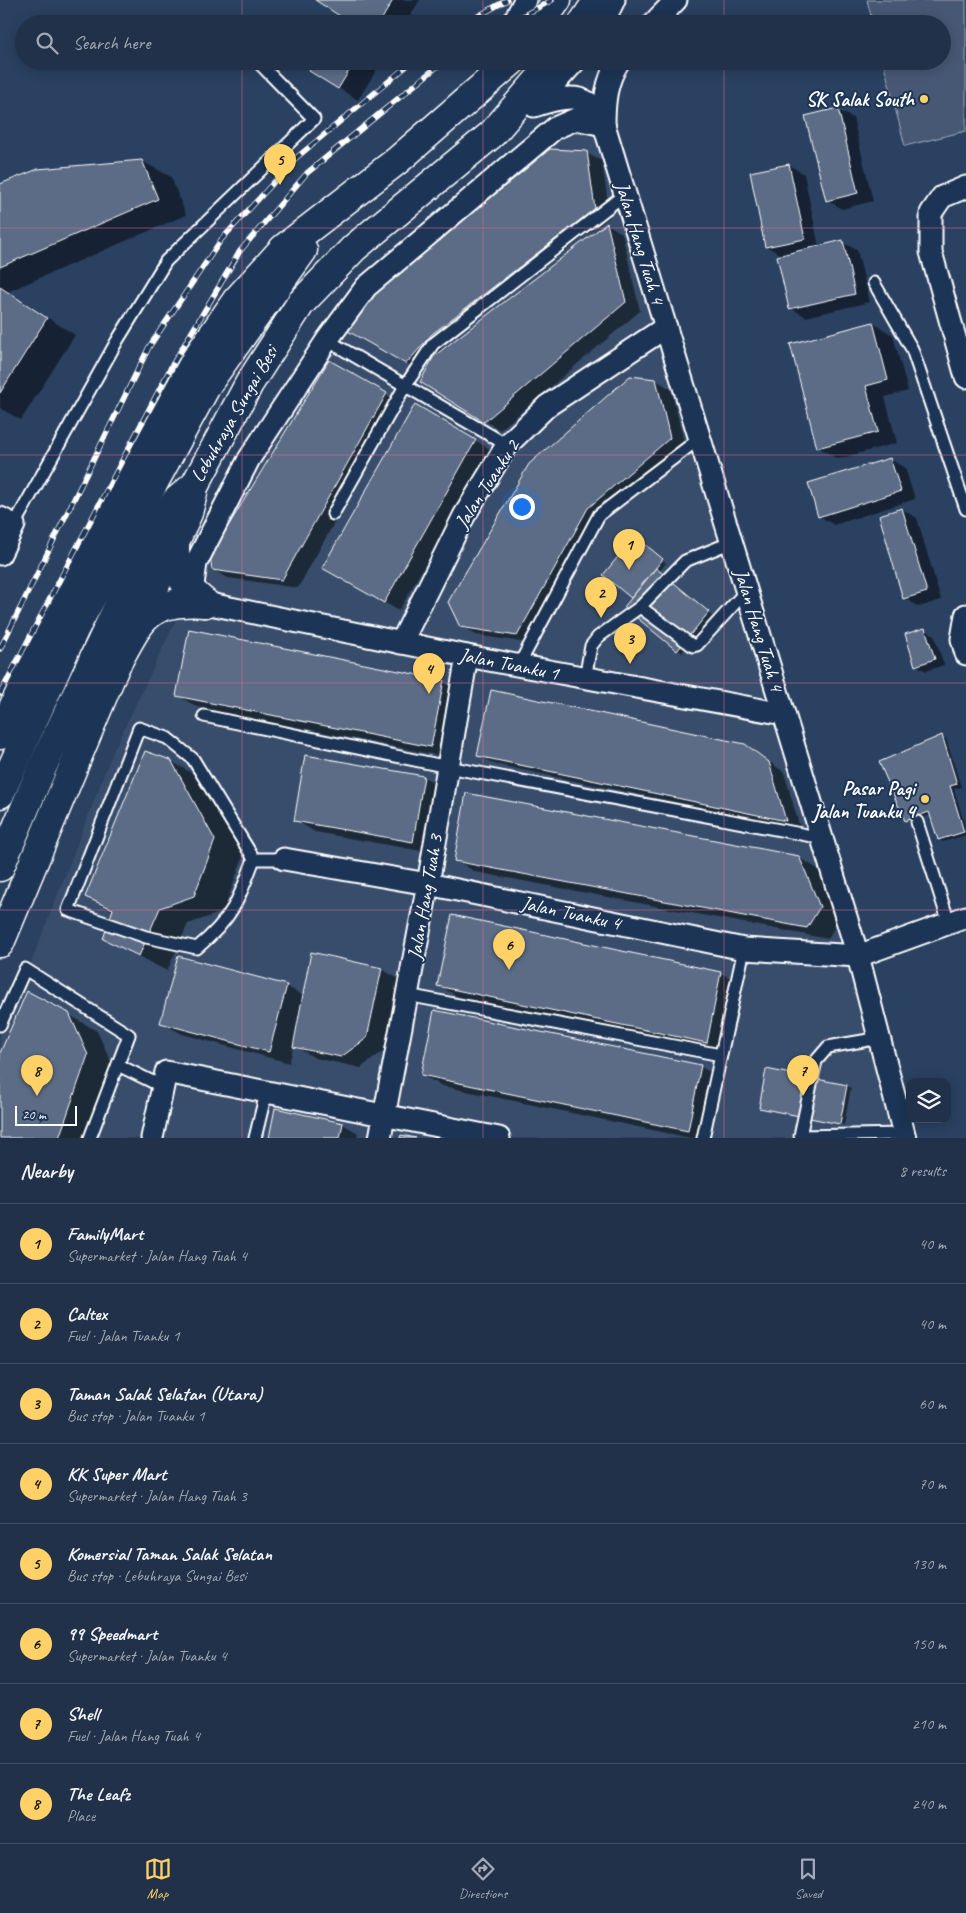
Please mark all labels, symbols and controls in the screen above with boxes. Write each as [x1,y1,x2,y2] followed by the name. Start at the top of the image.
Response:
[15,15,951,70] search box
[33,29,61,57] icon: search
[73,31,150,55] text: Search here
[806,87,916,112] place label: SK Salak South
[918,93,930,105] marker: SK Salak South
[264,144,296,185] pin: 5
[609,178,671,309] street label: Jalan Hang Tuah 4
[185,339,284,487] street label: Lebuhraya Sungai Besi
[448,433,526,534] street label: Jalan Tuanku 2
[509,494,535,520] your location
[613,529,645,570] pin: 1
[728,565,790,696] street label: Jalan Hang Tuah 4
[585,577,617,618] pin: 2
[614,623,646,664] pin: 3
[456,642,562,686] street label: Jalan Tuanku 1
[413,653,445,694] pin: 4
[810,776,918,824] place label: Pasar Pagi Jalan Tuanku 4
[919,793,931,805] marker: Pasar Pagi Jalan Tuanku 4
[402,831,449,963] street label: Jalan Hang Tuah 3
[518,890,625,936] street label: Jalan Tuanku 4
[493,929,525,970] pin: 6
[21,1055,53,1096] pin: 8
[787,1055,819,1096] pin: 7
[906,1078,951,1123] map controls
[906,1078,951,1123] button: layers
[15,1103,78,1126] scale bar
[22,1106,46,1123] text: 20 m
[20,1158,73,1184] text: Nearby
[899,1161,946,1181] text: 8 results
[67,1222,143,1246] text: FamilyMart
[32,1234,40,1254] text: 1
[919,1234,946,1254] text: 40 m
[67,1246,247,1266] text: Supermarket · Jalan Hang Tuah 4
[67,1302,107,1326] text: Caltex
[32,1314,40,1334] text: 2
[919,1314,946,1334] text: 40 m
[67,1326,180,1346] text: Fuel · Jalan Tuanku 1
[67,1382,262,1406] text: Taman Salak Selatan (Utara)
[32,1394,40,1414] text: 3
[919,1394,946,1414] text: 60 m
[67,1406,205,1426] text: Bus stop · Jalan Tuanku 1
[67,1462,167,1486] text: KK Super Mart
[32,1474,40,1494] text: 4
[919,1474,946,1494] text: 70 m
[67,1486,247,1506] text: Supermarket · Jalan Hang Tuah 3
[67,1542,272,1566] text: Komersial Taman Salak Selatan
[33,1554,39,1574] text: 5
[912,1554,946,1574] text: 130 m
[67,1566,246,1586] text: Bus stop · Lebuhraya Sungai Besi
[67,1622,157,1646] text: 99 Speedmart
[32,1634,40,1654] text: 6
[912,1634,946,1654] text: 150 m
[67,1646,227,1666] text: Supermarket · Jalan Tuanku 4
[67,1702,99,1726] text: Shell
[32,1714,40,1734] text: 7
[912,1714,946,1734] text: 210 m
[67,1726,200,1746] text: Fuel · Jalan Hang Tuah 4
[67,1782,130,1806] text: The Leafz
[32,1794,40,1814] text: 8
[912,1794,946,1814] text: 240 m
[67,1806,95,1826] text: Place
[144,1855,172,1902] tab: Map
[459,1855,507,1902] tab: Directions
[794,1855,822,1902] tab: Saved

